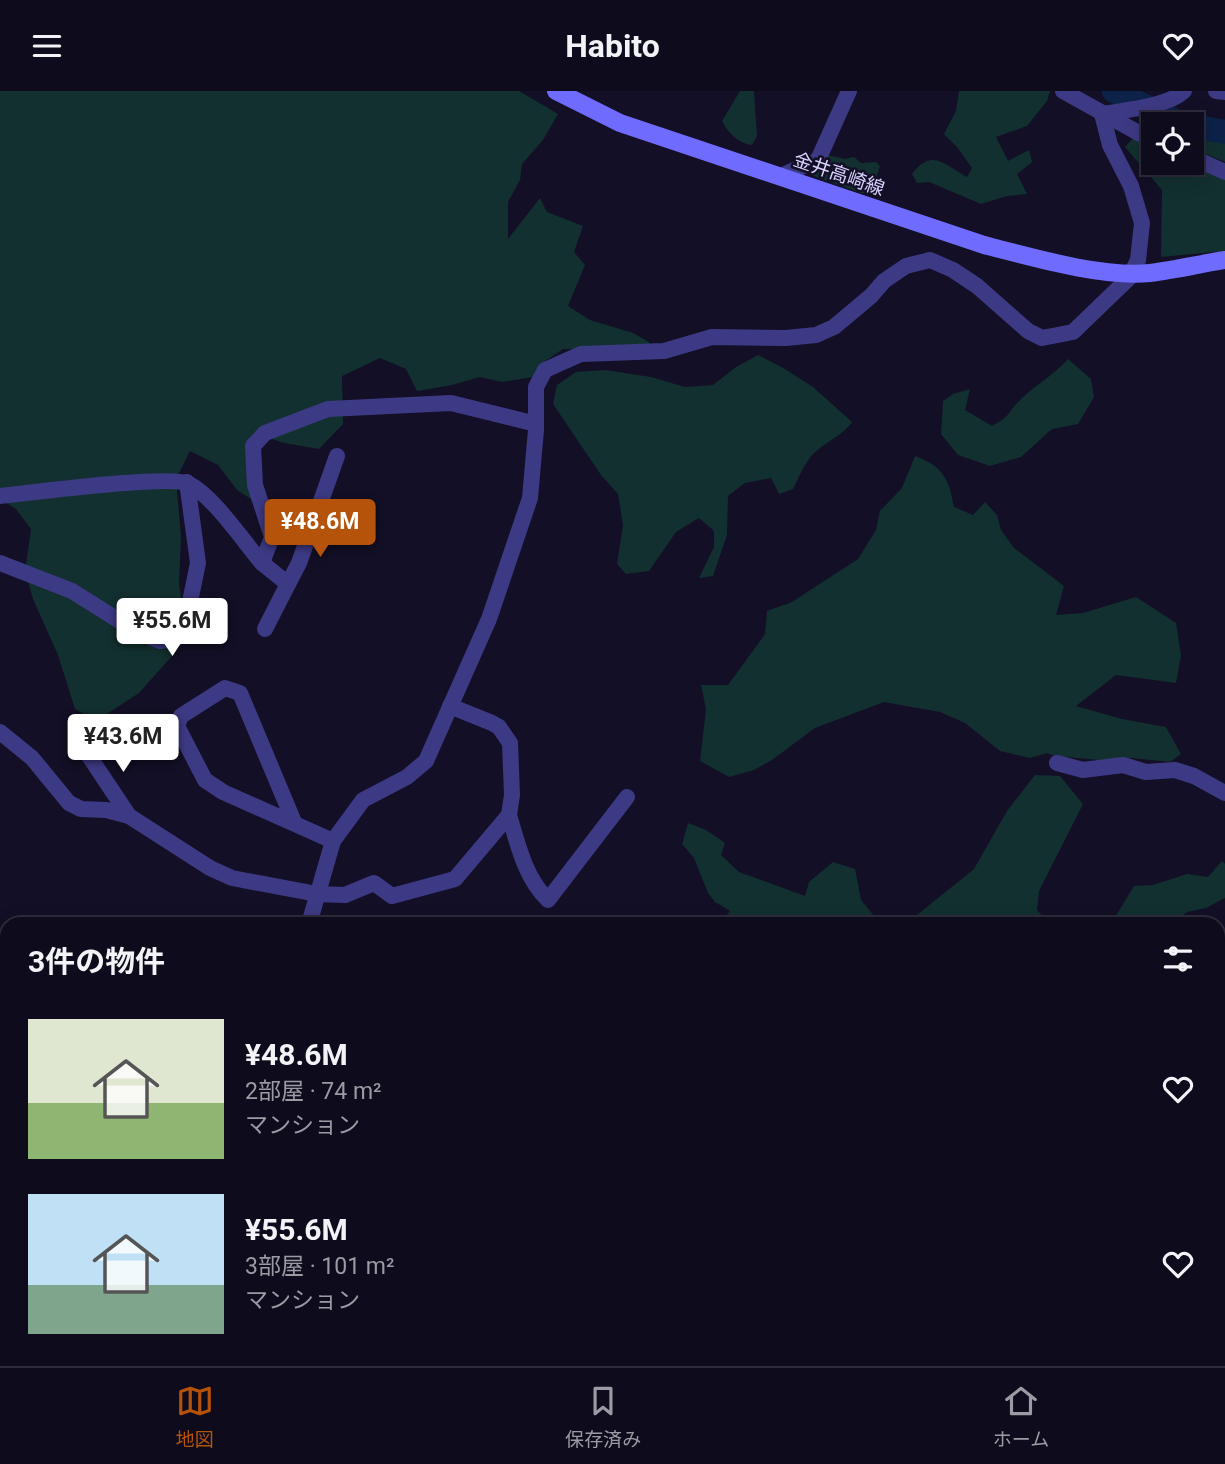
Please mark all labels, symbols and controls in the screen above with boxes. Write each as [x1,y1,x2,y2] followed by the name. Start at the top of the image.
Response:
[28,27,66,65] icon: menu
[565,27,660,65] text: Habito
[1159,27,1197,65] icon: heart
[1141,112,1204,175] map controls
[1141,112,1204,175] button: locate
[790,148,888,200] street label: 金井高崎線
[263,499,377,559] pin: ¥48.6M
[281,508,359,535] text: ¥48.6M
[115,599,229,658] pin: ¥55.6M
[133,607,211,634] text: ¥55.6M
[66,715,180,774] pin: ¥43.6M
[84,723,162,750] text: ¥43.6M
[1159,940,1197,978] icon: filters
[28,944,165,979] text: 3件の物件
[245,1037,348,1072] text: ¥48.6M
[84,1047,168,1131] icon: home
[1159,1070,1197,1108] icon: heart
[245,1078,382,1105] text: 2部屋 · 74 m²
[245,1112,360,1139] text: マンション
[245,1212,348,1247] text: ¥55.6M
[84,1222,168,1306] icon: home
[1159,1245,1197,1283] icon: heart
[245,1253,394,1280] text: 3部屋 · 101 m²
[245,1287,360,1314] text: マンション
[176,1382,214,1451] tab: 地図
[565,1382,641,1451] tab: 保存済み
[993,1382,1049,1451] tab: ホーム

